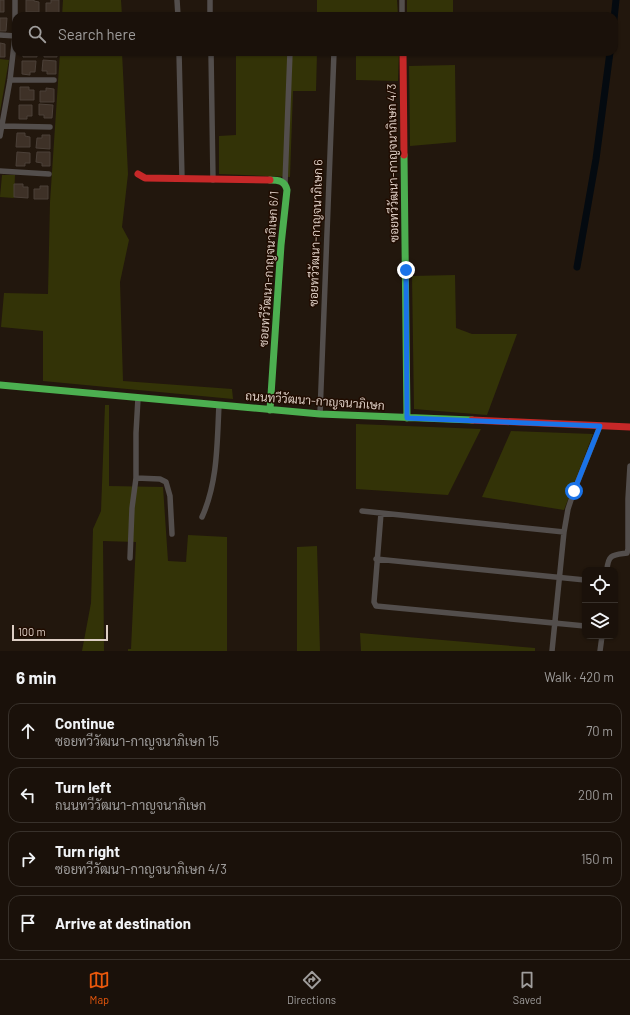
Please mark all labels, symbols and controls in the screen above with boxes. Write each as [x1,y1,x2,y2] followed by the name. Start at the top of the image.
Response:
[12,12,618,56] search box
[26,23,48,45] icon: search
[58,25,136,43] text: Search here
[384,84,401,242] street label: ซอยทวีวัฒนา-กาญจนาภิเษก 4/3
[305,159,326,307] street label: ซอยทวีวัฒนา-กาญจนาภิเษก 6
[256,191,281,347] street label: ซอยทวีวัฒนา-กาญจนาภิเษก 6/1
[397,261,415,279] route end
[245,388,385,413] street label: ถนนทวีวัฒนา-กาญจนาภิเษก
[565,482,583,500] route start
[582,567,618,639] map controls
[582,567,618,603] button: locate
[582,603,618,639] button: layers
[12,623,108,642] scale bar
[18,625,46,638] text: 100 m
[16,667,56,687] text: 6 min
[544,669,614,685] text: Walk · 420 m
[55,714,115,732] text: Continue
[17,720,39,742] icon: ahead
[586,723,613,739] text: 70 m
[55,733,219,749] text: ซอยทวีวัฒนา-กาญจนาภิเษก 15
[55,778,111,796] text: Turn left
[17,784,39,806] icon: left
[578,787,613,803] text: 200 m
[55,797,206,813] text: ถนนทวีวัฒนา-กาญจนาภิเษก
[55,842,120,860] text: Turn right
[17,848,39,870] icon: right
[581,851,613,867] text: 150 m
[55,861,227,877] text: ซอยทวีวัฒนา-กาญจนาภิเษก 4/3
[17,912,39,934] icon: arrive
[55,914,191,932] text: Arrive at destination
[88,969,110,1006] tab: Map
[287,969,336,1006] tab: Directions
[513,969,542,1006] tab: Saved

